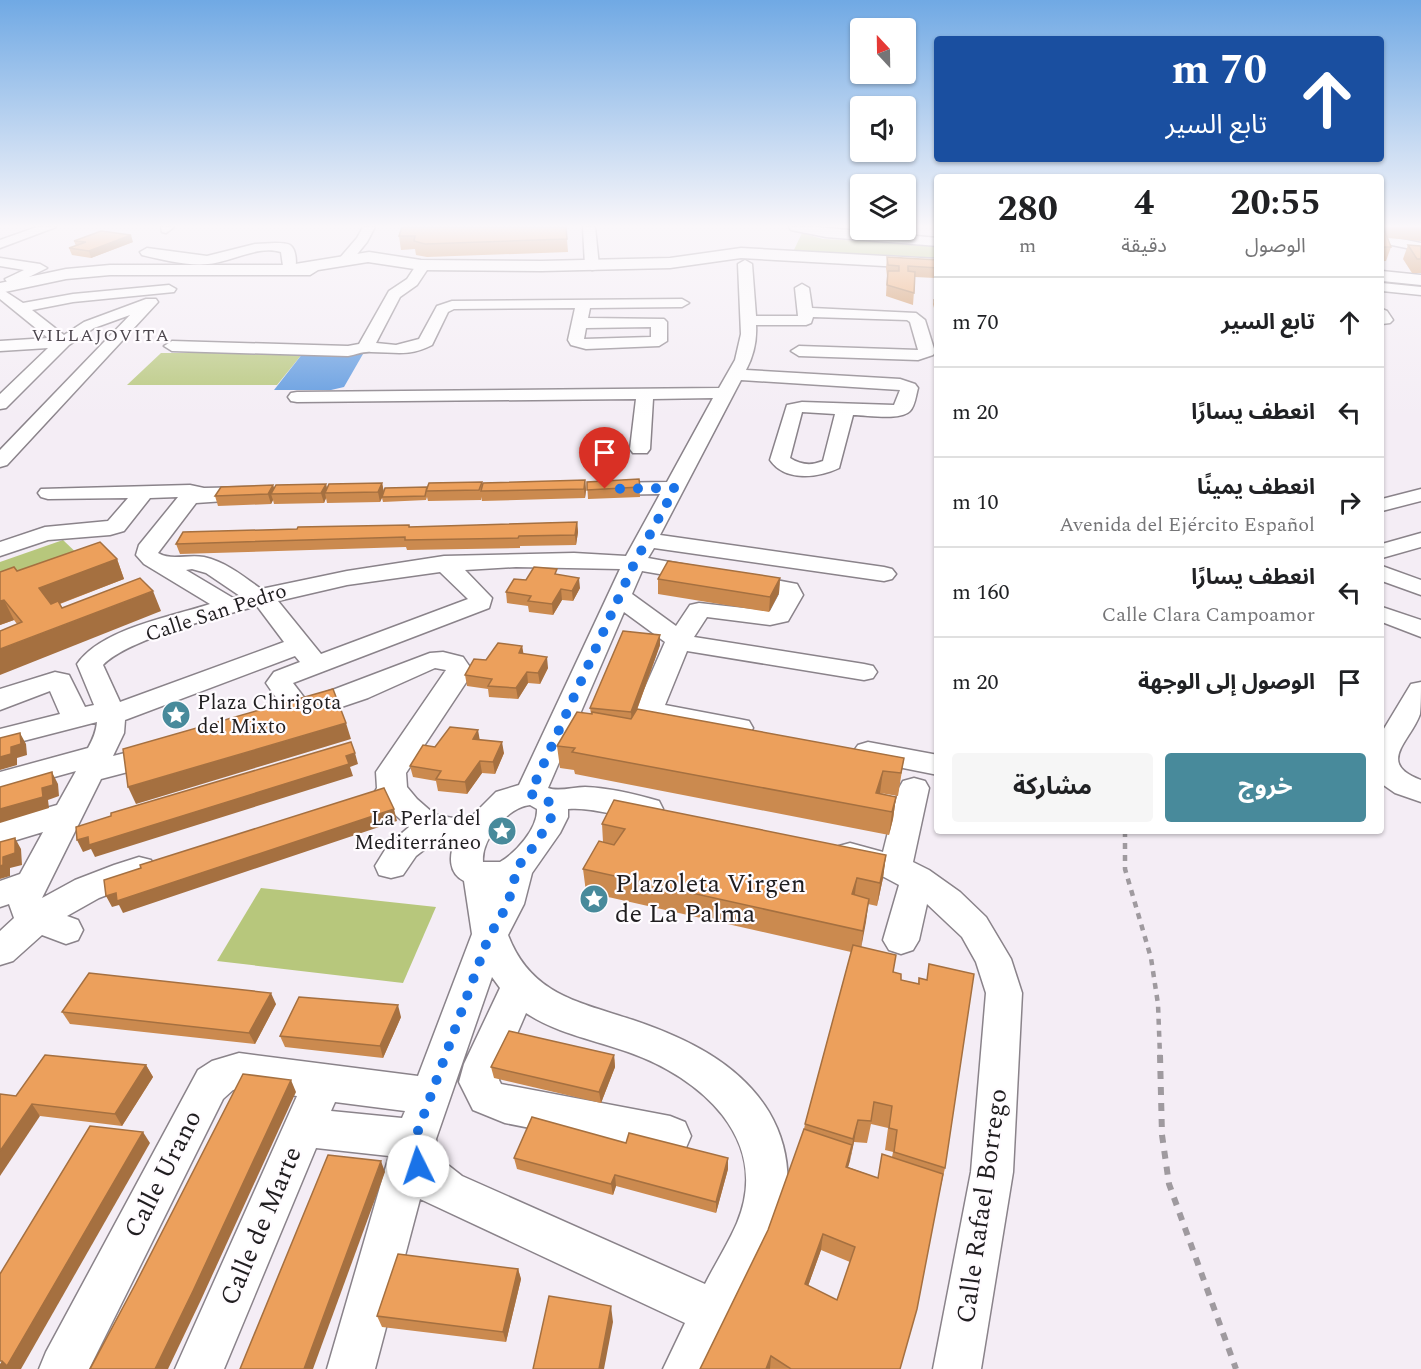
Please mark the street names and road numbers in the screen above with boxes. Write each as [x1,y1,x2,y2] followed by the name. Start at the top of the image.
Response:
[141,575,291,651] street label: Calle San Pedro
[946,1086,1018,1326] street label: Calle Rafael Borrego
[114,1103,212,1245] street label: Calle Urano
[210,1140,312,1312] street label: Calle de Marte

